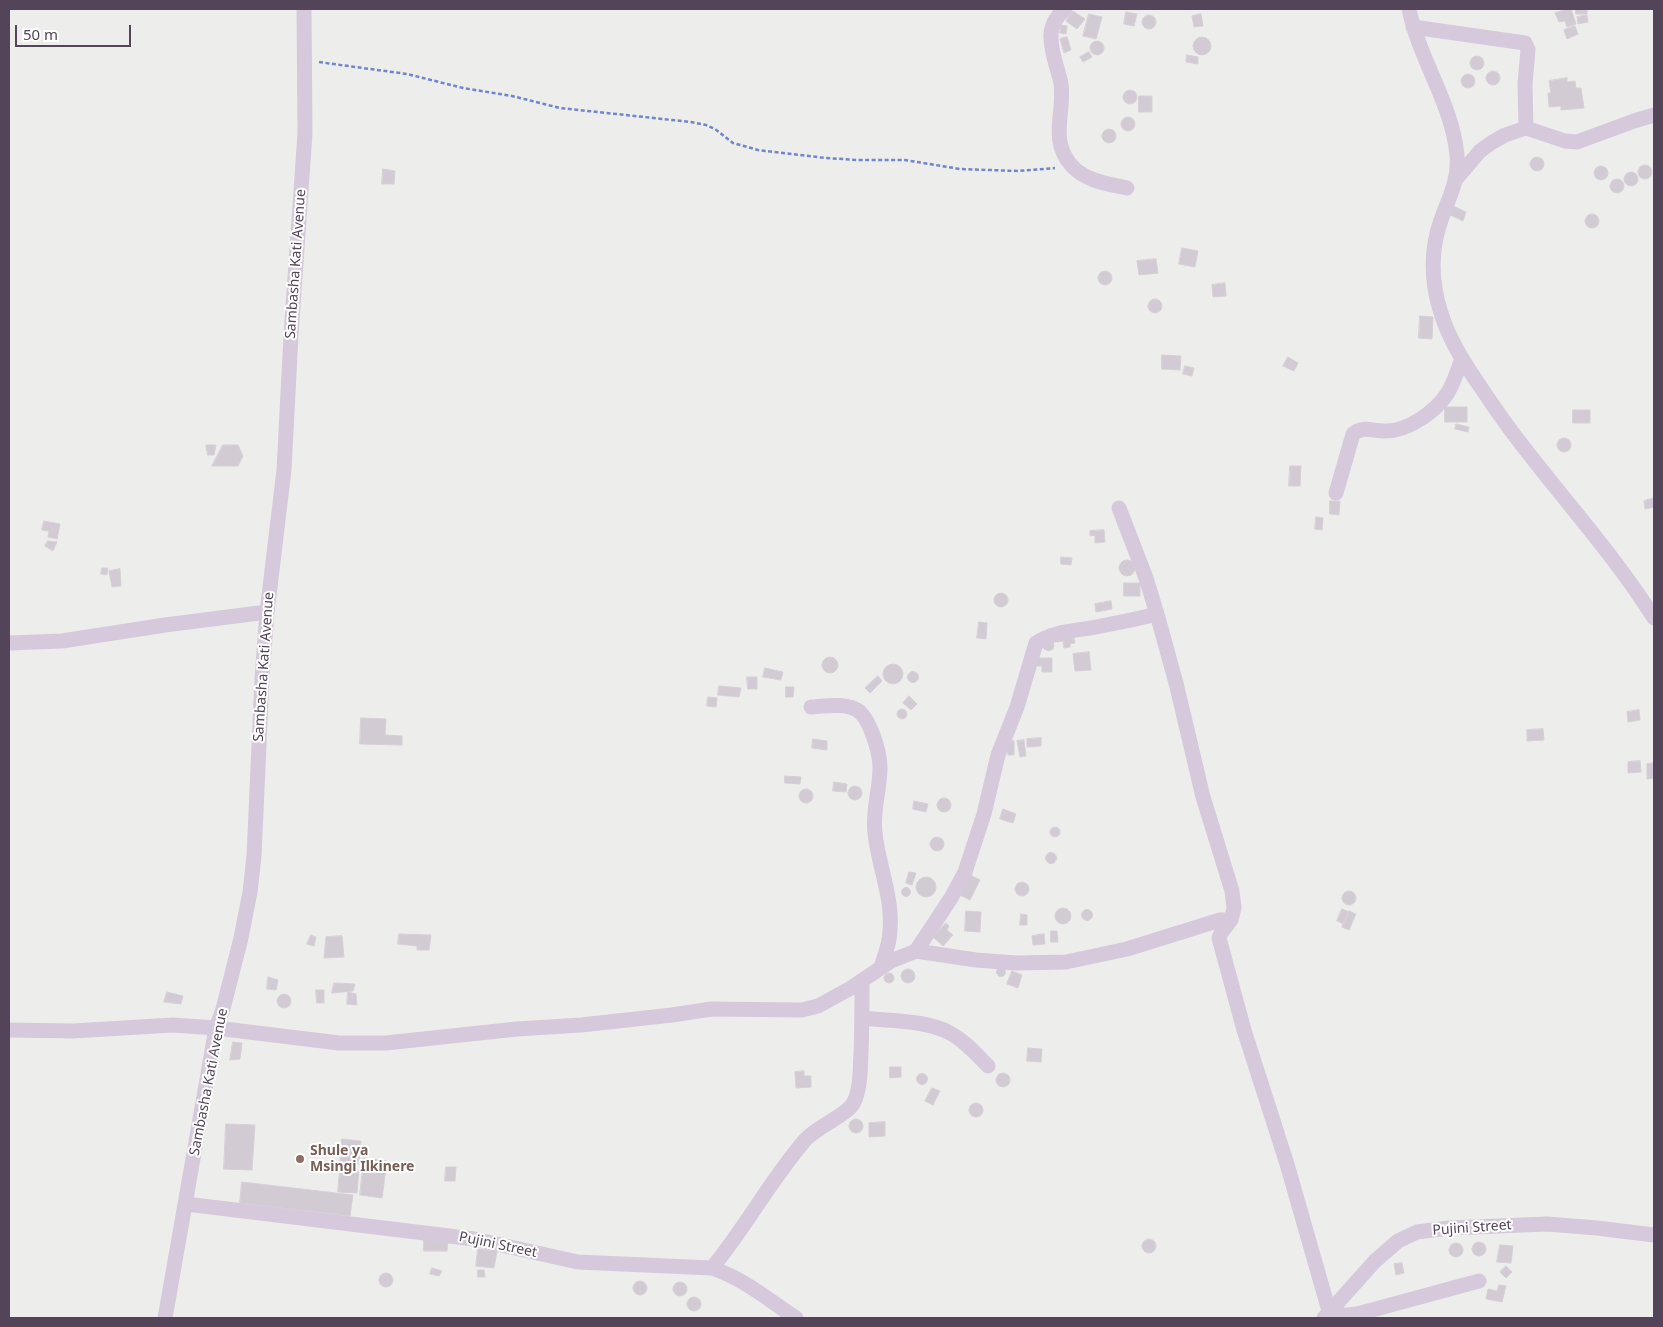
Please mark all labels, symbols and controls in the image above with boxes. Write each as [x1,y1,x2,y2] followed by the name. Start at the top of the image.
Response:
[18,15,134,47] scale bar
[23,24,58,44] text: 50 m
[282,189,310,339] street label: Sambasha Kati Avenue
[250,592,278,742] street label: Sambasha Kati Avenue
[186,1007,232,1157] street label: Sambasha Kati Avenue
[310,1143,414,1176] place label: Shule ya Msingi Ilkinere
[294,1153,306,1165] marker: Shule ya Msingi Ilkinere
[1432,1217,1512,1239] street label: Pujini Street
[457,1229,539,1261] street label: Pujini Street

